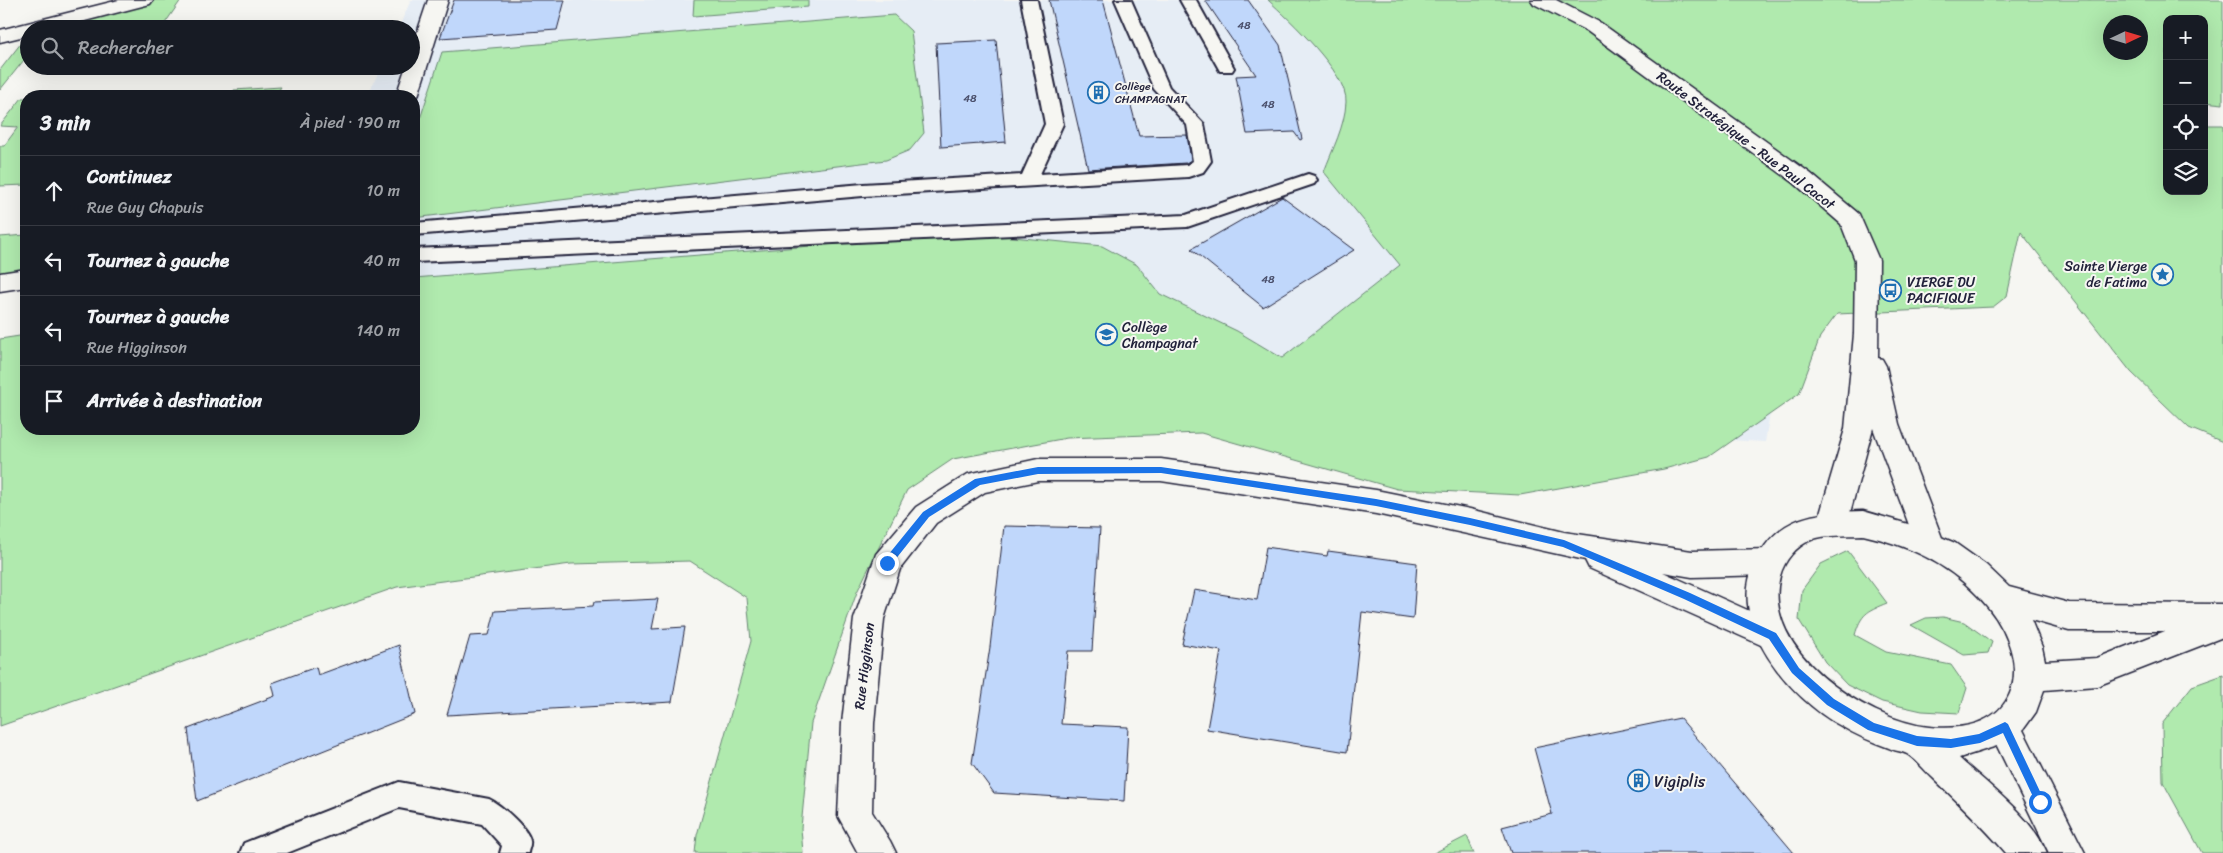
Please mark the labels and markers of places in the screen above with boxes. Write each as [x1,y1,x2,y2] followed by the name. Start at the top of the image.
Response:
[1115,77,1187,109] place label: Collège CHAMPAGNAT
[1087,80,1111,104] building icon: Collège CHAMPAGNAT
[2064,254,2147,295] place label: Sainte Vierge de Fatima
[2151,262,2175,286] place icon: Sainte Vierge de Fatima
[1907,270,1976,311] place label: VIERGE DU PACIFIQUE
[1879,278,1903,302] bus stop icon: VIERGE DU PACIFIQUE
[1122,315,1199,356] place label: Collège Champagnat
[1094,323,1118,347] school or university icon: Collège Champagnat
[1654,767,1706,796] place label: Vigiplis
[1626,769,1650,793] building icon: Vigiplis

